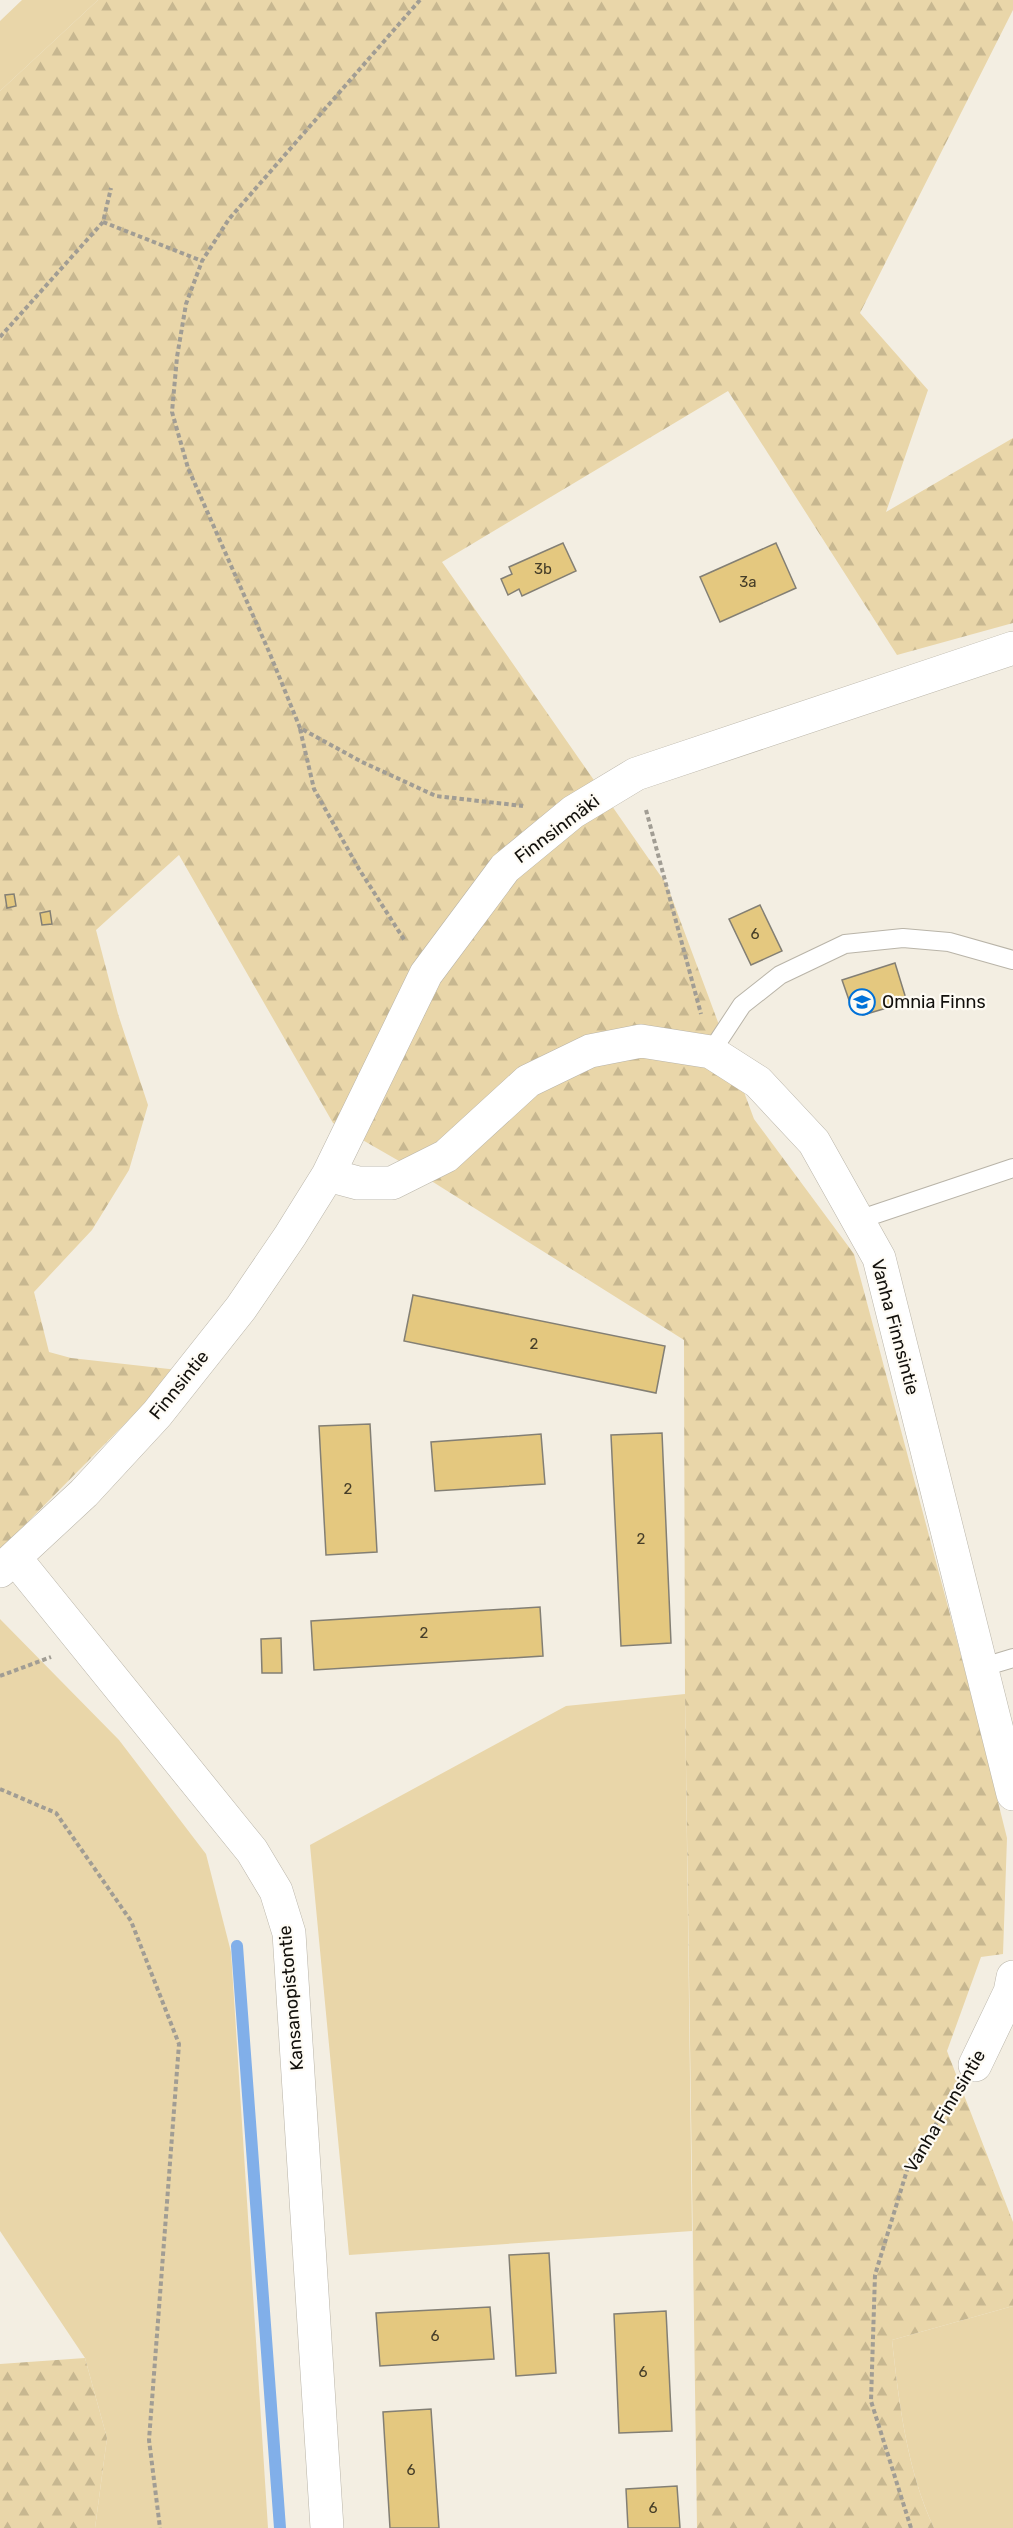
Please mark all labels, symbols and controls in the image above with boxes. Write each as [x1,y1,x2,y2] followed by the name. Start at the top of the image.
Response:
[534,560,552,578] house number: 3b
[739,573,757,591] house number: 3a
[510,790,604,868] street label: Finnsinmäki
[750,925,760,943] house number: 6
[847,987,877,1017] school or university icon: Omnia Finns
[882,991,986,1013] place label: Omnia Finns
[866,1257,924,1397] street label: Vanha Finnsintie
[530,1335,539,1353] house number: 2
[144,1346,214,1424] street label: Finnsintie
[344,1480,353,1498] house number: 2
[637,1530,646,1548] house number: 2
[420,1624,429,1642] house number: 2
[274,1924,308,2072] street label: Kansanopistontie
[900,2046,990,2176] street label: Vanha Finnsintie
[430,2327,440,2345] house number: 6
[638,2363,648,2381] house number: 6
[406,2461,416,2479] house number: 6
[648,2499,658,2517] house number: 6

